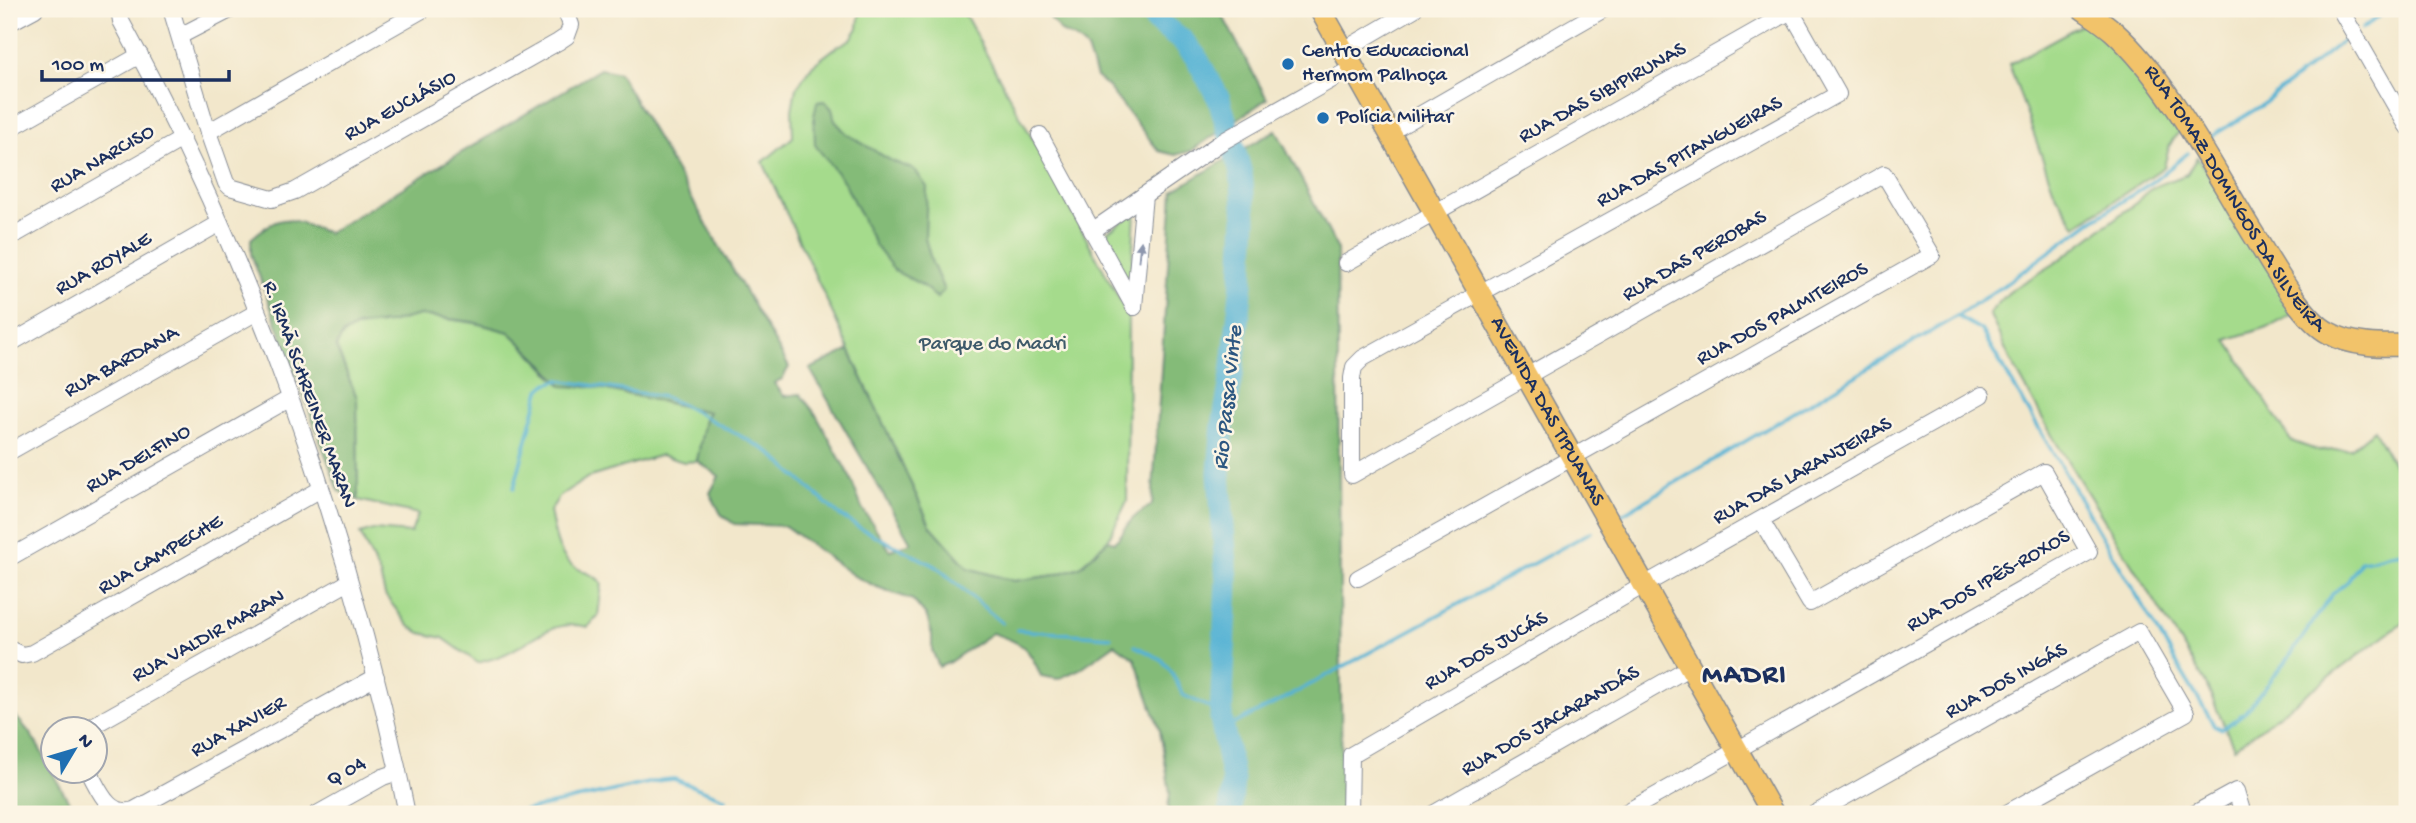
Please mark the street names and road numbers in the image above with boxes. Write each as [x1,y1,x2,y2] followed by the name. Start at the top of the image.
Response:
[1515,38,1691,150] street label: RUA DAS SIBIPIRUNAS
[2138,60,2331,339] street label: RUA TOMAZ DOMINGOS DA SILVEIRA
[340,65,462,148] street label: RUA EUCLÁSIO
[1593,91,1788,215] street label: RUA DAS PITANGUEIRAS
[46,120,160,200] street label: RUA NARCISO
[1618,205,1772,308] street label: RUA DAS PEROBAS
[51,227,157,303] street label: RUA ROYALE
[1693,257,1873,373] street label: RUA DOS PALMITEIROS
[255,278,361,512] street label: R. IRMÃ SCHREINER MARAN
[1483,313,1610,511] street label: AVENIDA DAS TIPUANAS
[60,321,185,405] street label: RUA BARDANA
[1709,412,1897,532] street label: RUA DAS LARANJEIRAS
[82,420,196,500] street label: RUA DELFINO
[94,510,229,602] street label: RUA CAMPECHE
[1903,525,2075,639] street label: RUA DOS IPÊS-ROXOS
[128,585,290,689] street label: RUA VALDIR MARAN
[1420,606,1553,697] street label: RUA DOS JUCÁS
[1941,637,2073,726] street label: RUA DOS INGÁS
[1457,660,1645,783] street label: RUA DOS JACARANDÁS
[187,691,292,764] street label: RUA XAVIER
[323,752,371,794] street label: Q 04

